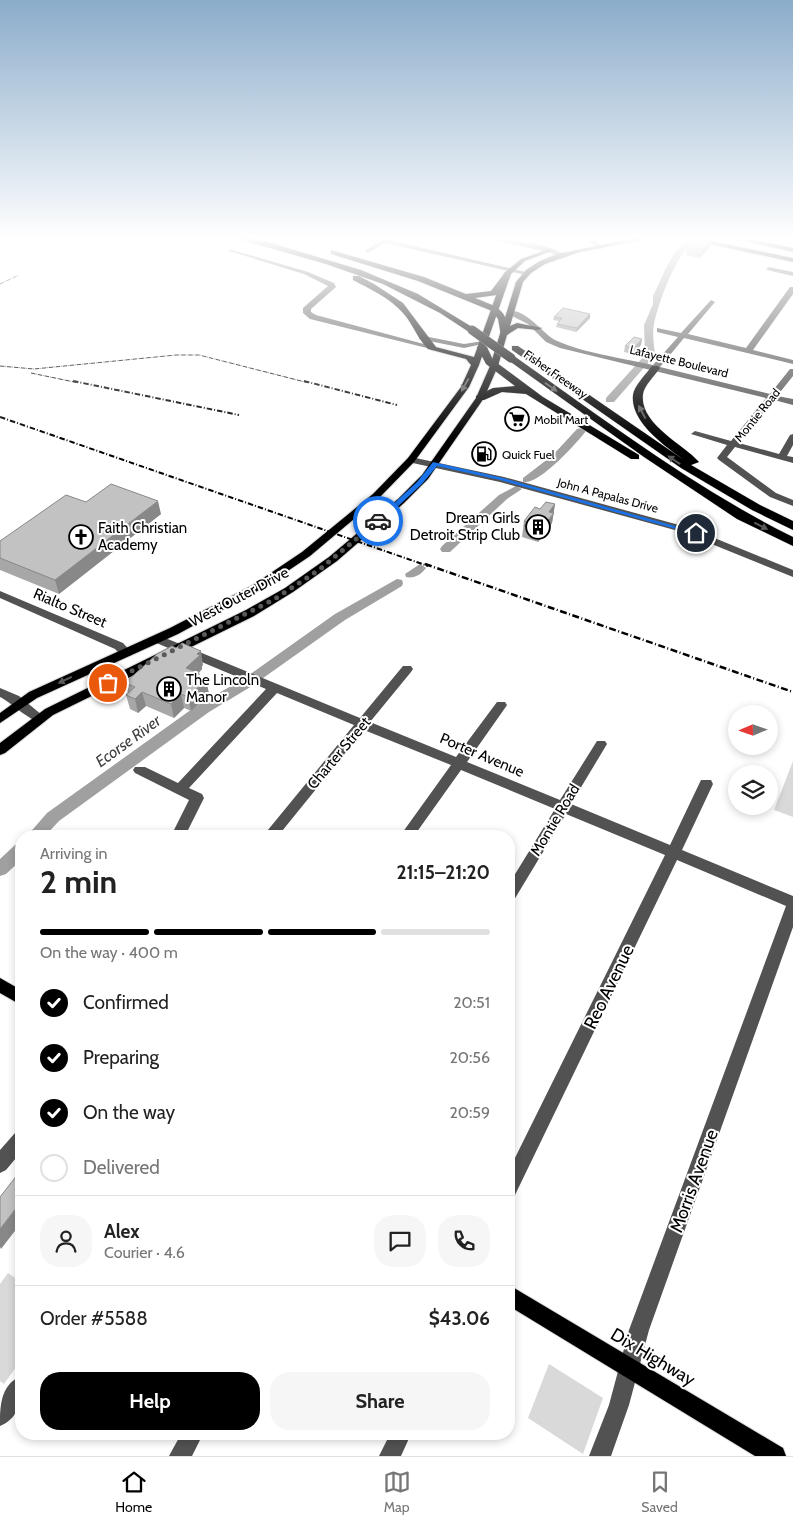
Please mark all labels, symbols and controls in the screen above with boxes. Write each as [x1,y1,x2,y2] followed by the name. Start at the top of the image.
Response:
[628,342,730,380] street label: Lafayette Boulevard
[521,346,591,402] street label: Fisher Freeway
[461,379,470,392] one-way arrow
[544,382,558,392] one-way arrow
[731,385,783,445] street label: Montie Road
[637,405,646,419] one-way arrow
[504,406,530,432] supermarket icon: Mobil Mart
[534,412,588,427] place label: Mobil Mart
[471,441,497,467] fuel station icon: Quick Fuel
[502,447,555,462] place label: Quick Fuel
[668,455,681,465] one-way arrow
[555,474,660,516] street label: John A Papalas Drive
[353,496,403,546] courier
[364,507,392,535] icon: car
[410,509,520,544] place label: Dream Girls Detroit Strip Club
[675,512,717,554] pin
[525,514,551,540] building icon: Dream Girls Detroit Strip Club
[98,519,187,554] place label: Faith Christian Academy
[682,519,710,547] icon: home
[753,522,768,530] one-way arrow
[68,524,94,550] church icon: Faith Christian Academy
[186,563,292,631] street label: West Outer Drive
[31,584,109,632] street label: Rialto Street
[87,662,129,704] pin
[94,669,122,697] icon: bag
[186,671,259,706] place label: The Lincoln Manor
[156,676,182,702] building icon: The Lincoln Manor
[58,677,72,685] one-way arrow
[728,705,778,755] north arrow
[728,705,778,815] map controls
[92,710,165,771] water label: Ecorse River
[304,713,374,793] street label: Charter Street
[437,729,527,781] street label: Porter Avenue
[728,765,778,815] button: layers
[527,781,583,859] street label: Montie Road
[40,844,107,863] text: Arriving in
[396,861,490,884] text: 21:15–21:20
[40,862,117,901] text: 2 min
[579,941,639,1033] street label: Reo Avenue
[40,943,178,962] text: On the way · 400 m
[40,989,68,1017] icon: check
[83,991,169,1014] text: Confirmed
[453,993,490,1012] text: 20:51
[40,1044,68,1072] icon: check
[83,1046,159,1069] text: Preparing
[449,1048,490,1067] text: 20:56
[40,1099,68,1127] icon: check
[83,1101,175,1124] text: On the way
[449,1103,490,1122] text: 20:59
[665,1126,723,1236] street label: Morris Avenue
[83,1156,160,1179] text: Delivered
[40,1215,92,1267] button: person
[374,1215,426,1267] button: chat
[438,1215,490,1267] button: phone
[104,1220,140,1243] text: Alex
[104,1243,185,1262] text: Courier · 4.6
[40,1307,148,1330] text: Order #5588
[429,1307,490,1330] text: $43.06
[607,1323,699,1391] street label: Dix Highway
[40,1372,260,1430] button: Help
[270,1372,490,1430] button: Share
[115,1468,152,1516] tab: Home
[383,1468,411,1516] tab: Map
[641,1468,678,1516] tab: Saved

